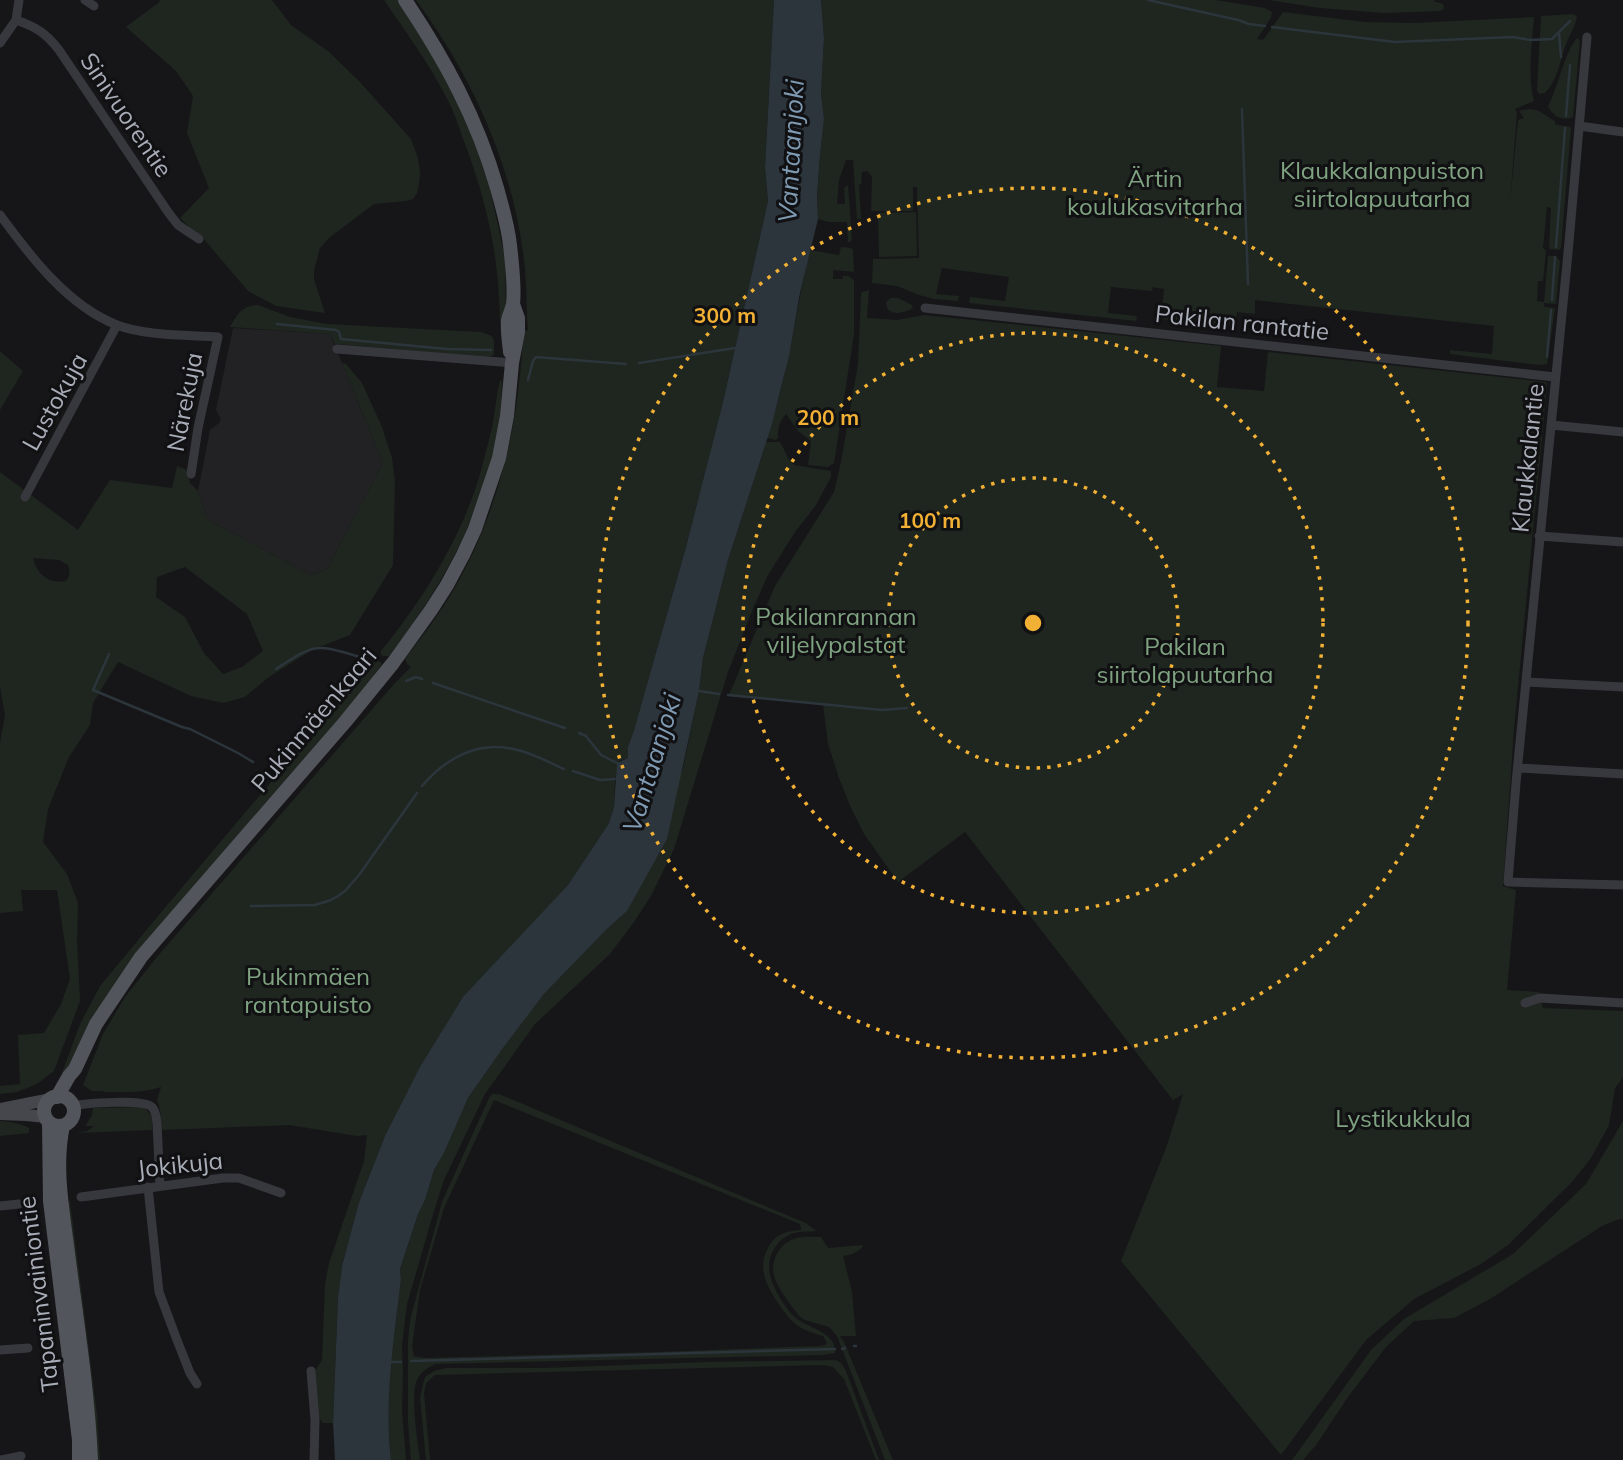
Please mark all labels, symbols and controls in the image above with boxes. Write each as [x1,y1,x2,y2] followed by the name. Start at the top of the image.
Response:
[74,47,179,182] street label: Sinivuorentie
[770,78,811,224] water label: Vantaanjoki
[1280,155,1484,213] park label: Klaukkalanpuiston siirtolapuutarha
[1067,163,1243,221] park label: Ärtin koulukasvitarha
[1154,298,1331,346] street label: Pakilan rantatie
[694,302,756,328] text: 300 m
[15,348,93,455] street label: Lustokuja
[160,350,208,454] street label: Närekuja
[1504,382,1550,534] street label: Klaukkalantie
[797,404,859,430] text: 200 m
[899,507,961,533] text: 100 m
[755,601,917,659] park label: Pakilanrannan viljelypalstat
[1021,611,1045,635] centre of rings
[1097,631,1273,689] park label: Pakilan siirtolapuutarha
[244,641,382,798] street label: Pukinmäenkaari
[615,689,689,836] water label: Vantaanjoki
[244,961,372,1019] park label: Pukinmäen rantapuisto
[1335,1103,1471,1133] park label: Lystikukkula
[136,1145,224,1183] street label: Jokikuja
[11,1195,65,1394] street label: Tapaninvainiontie

